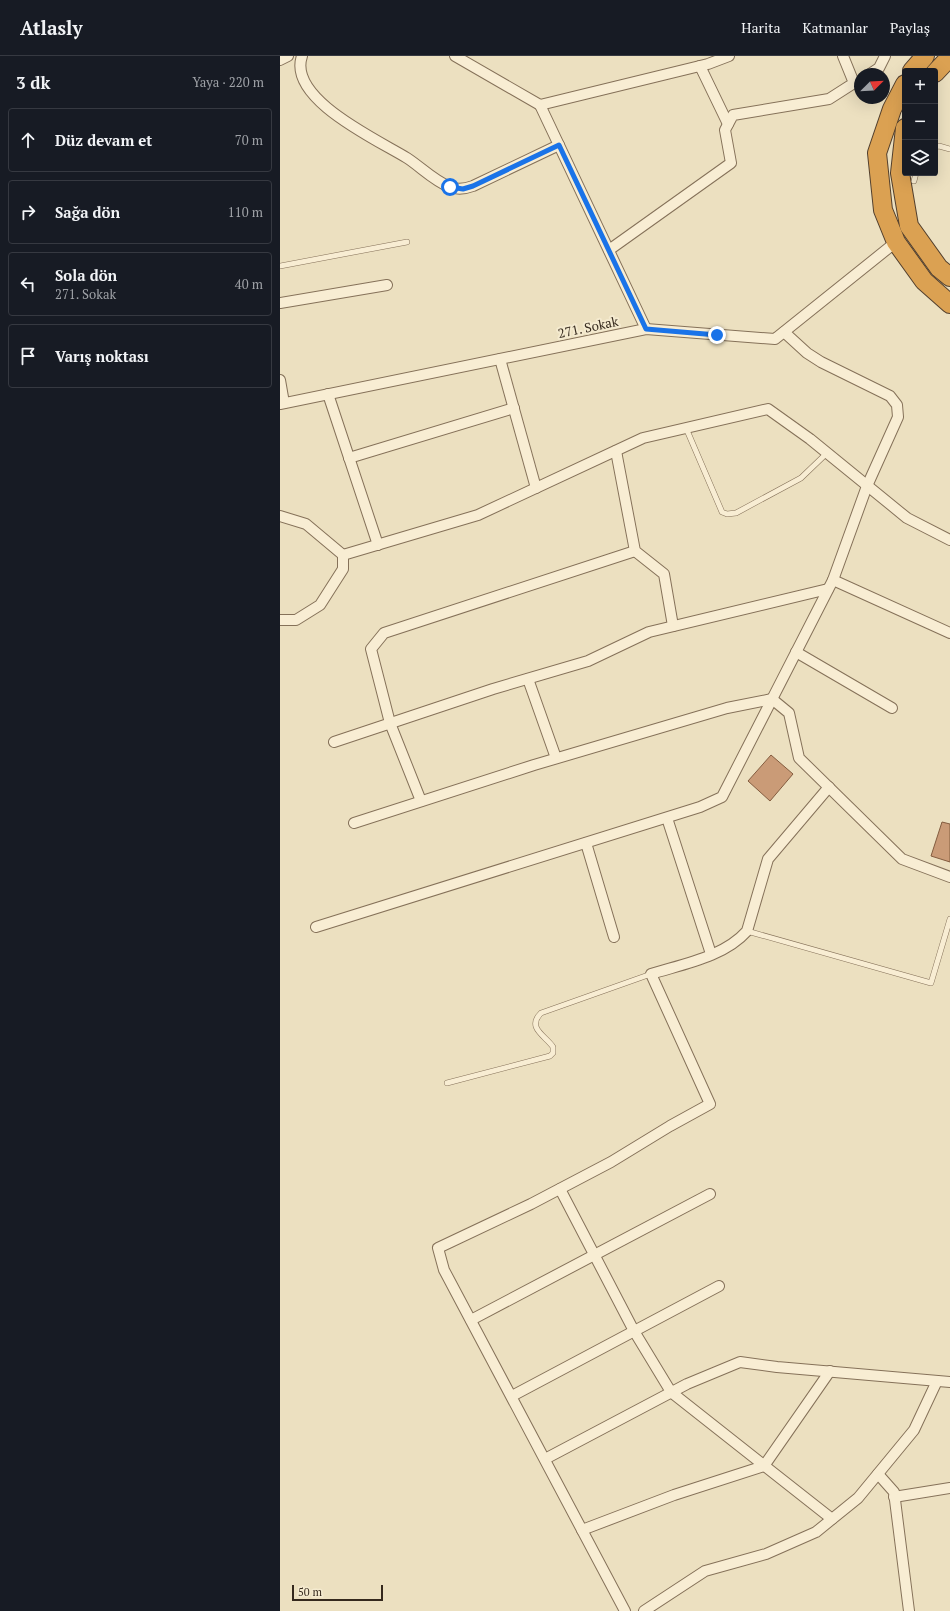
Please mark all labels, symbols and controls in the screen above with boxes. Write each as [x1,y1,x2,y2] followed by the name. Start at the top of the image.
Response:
[20,15,82,40] text: Atlasly
[741,18,780,37] text: Harita
[802,18,868,37] text: Katmanlar
[890,18,930,37] text: Paylaş
[854,68,890,104] north arrow
[902,68,938,176] map controls
[902,68,938,104] button: +
[16,71,50,94] text: 3 dk
[192,73,264,91] text: Yaya · 220 m
[902,104,938,140] button: −
[17,129,39,151] icon: ahead
[55,130,152,150] text: Düz devam et
[235,131,263,149] text: 70 m
[902,140,938,176] button: layers
[441,178,459,196] route start
[17,201,39,223] icon: right
[55,202,120,222] text: Sağa dön
[228,203,263,221] text: 110 m
[55,265,117,285] text: Sola dön
[17,273,39,295] icon: left
[235,275,263,293] text: 40 m
[55,285,116,303] text: 271. Sokak
[556,312,620,342] street label: 271. Sokak
[708,326,726,344] route end
[17,345,39,367] icon: arrive
[55,346,149,366] text: Varış noktası
[292,1583,383,1602] scale bar
[298,1585,322,1599] text: 50 m

